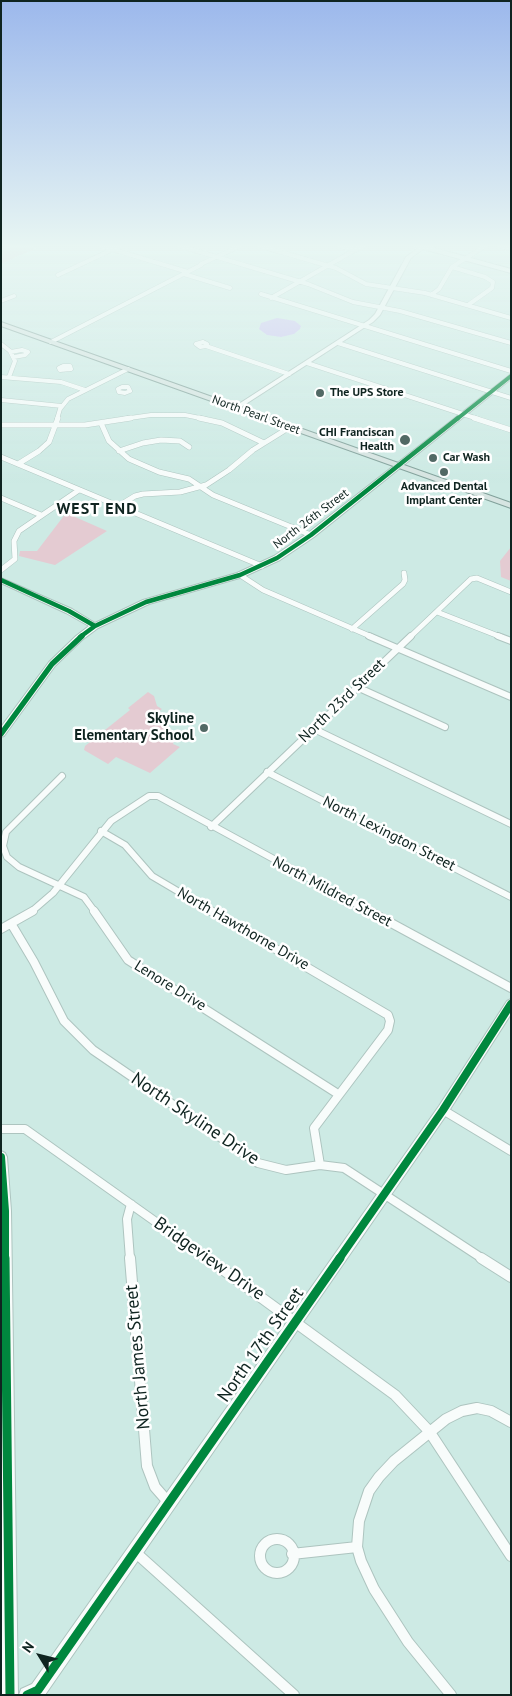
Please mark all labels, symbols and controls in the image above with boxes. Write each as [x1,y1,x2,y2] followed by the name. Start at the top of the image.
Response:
[330,386,404,400] place label: The UPS Store
[314,387,326,399] marker: The UPS Store
[210,392,302,438] street label: North Pearl Street
[319,426,394,454] place label: CHI Franciscan Health
[398,433,412,447] marker: CHI Franciscan Health
[443,451,490,465] place label: Car Wash
[427,452,439,464] marker: Car Wash
[438,466,450,478] marker: Advanced Dental Implant Center
[401,480,487,508] place label: Advanced Dental Implant Center
[271,486,351,552] street label: North 26th Street
[56,499,138,519] district label: WEST END
[295,655,389,747] street label: North 23rd Street
[74,710,194,745] place label: Skyline Elementary School
[198,722,210,734] marker: Skyline Elementary School
[320,793,458,875] street label: North Lexington Street
[269,853,395,931] street label: North Mildred Street
[174,884,312,974] street label: North Hawthorne Drive
[131,957,209,1015] street label: Lenore Drive
[127,1068,263,1170] street label: North Skyline Drive
[149,1213,269,1305] street label: Bridgeview Drive
[213,1283,309,1407] street label: North 17th Street
[121,1284,155,1430] street label: North James Street
[15,1631,65,1681] north arrow
[18,1638,38,1656] text: N

